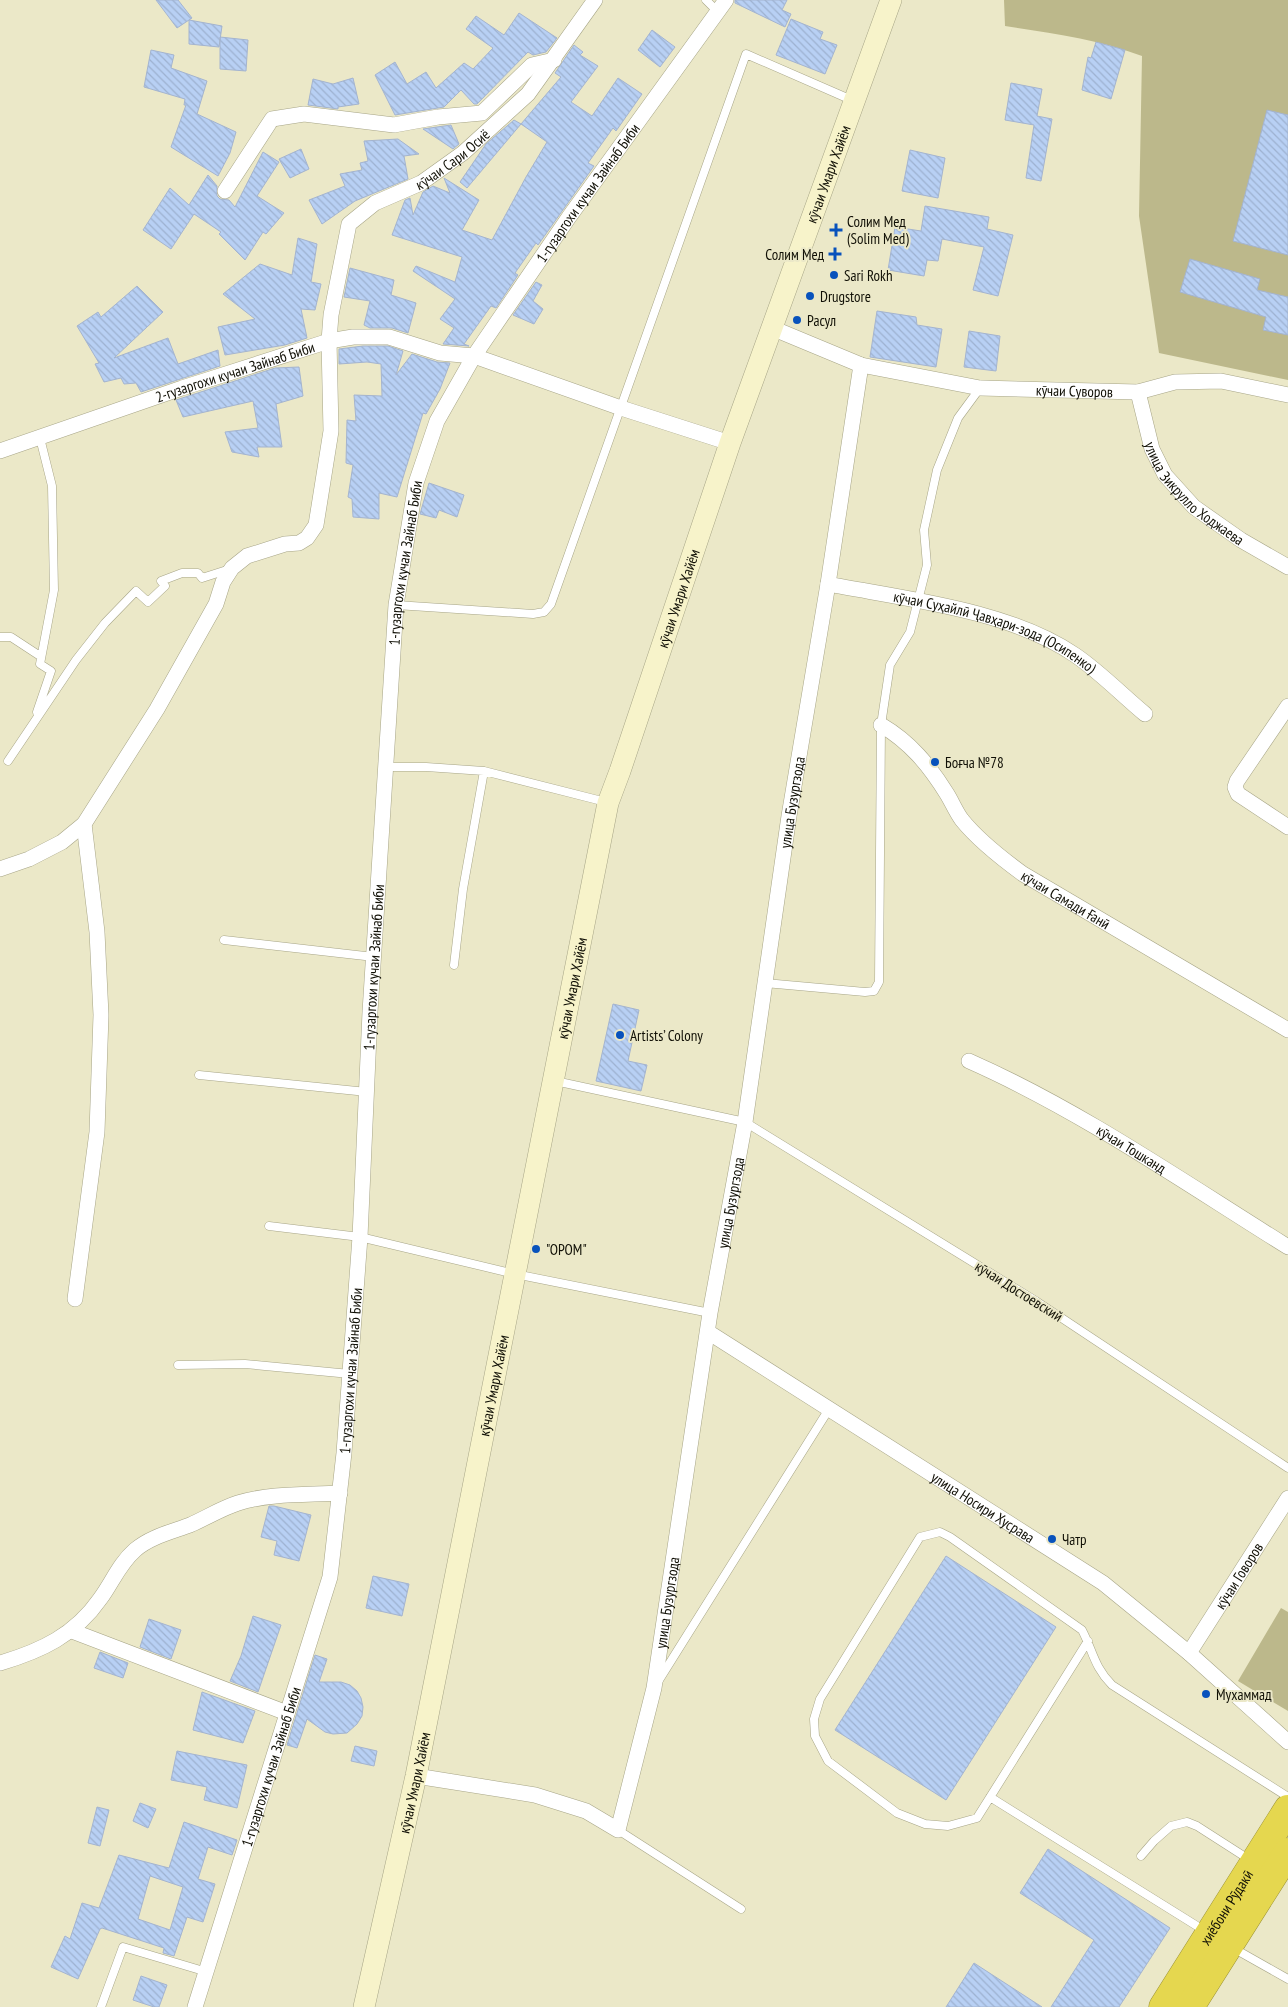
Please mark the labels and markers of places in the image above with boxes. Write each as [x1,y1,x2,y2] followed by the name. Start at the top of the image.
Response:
[847,212,909,248] place label: Солим Мед (Solim Med)
[829,223,843,237] marker: Солим Мед (Solim Med)
[765,245,824,264] place label: Солим Мед
[828,247,842,261] marker: Солим Мед
[844,266,892,285] place label: Sari Rokh
[828,269,840,281] marker: Sari Rokh
[820,287,871,306] place label: Drugstore
[804,290,816,302] marker: Drugstore
[807,311,836,330] place label: Расул
[791,314,803,326] marker: Расул
[945,753,1004,772] place label: Боғча №78
[929,756,941,768] marker: Боғча №78
[630,1026,703,1045] place label: Artists’ Colony
[614,1029,626,1041] marker: Artists’ Colony
[546,1240,587,1259] place label: "OPOM"
[530,1243,542,1255] marker: "OPOM"
[1062,1530,1087,1549] place label: Чатр
[1046,1533,1058,1545] marker: Чатр
[1216,1685,1272,1704] place label: Мухаммад
[1200,1688,1212,1700] marker: Мухаммад

